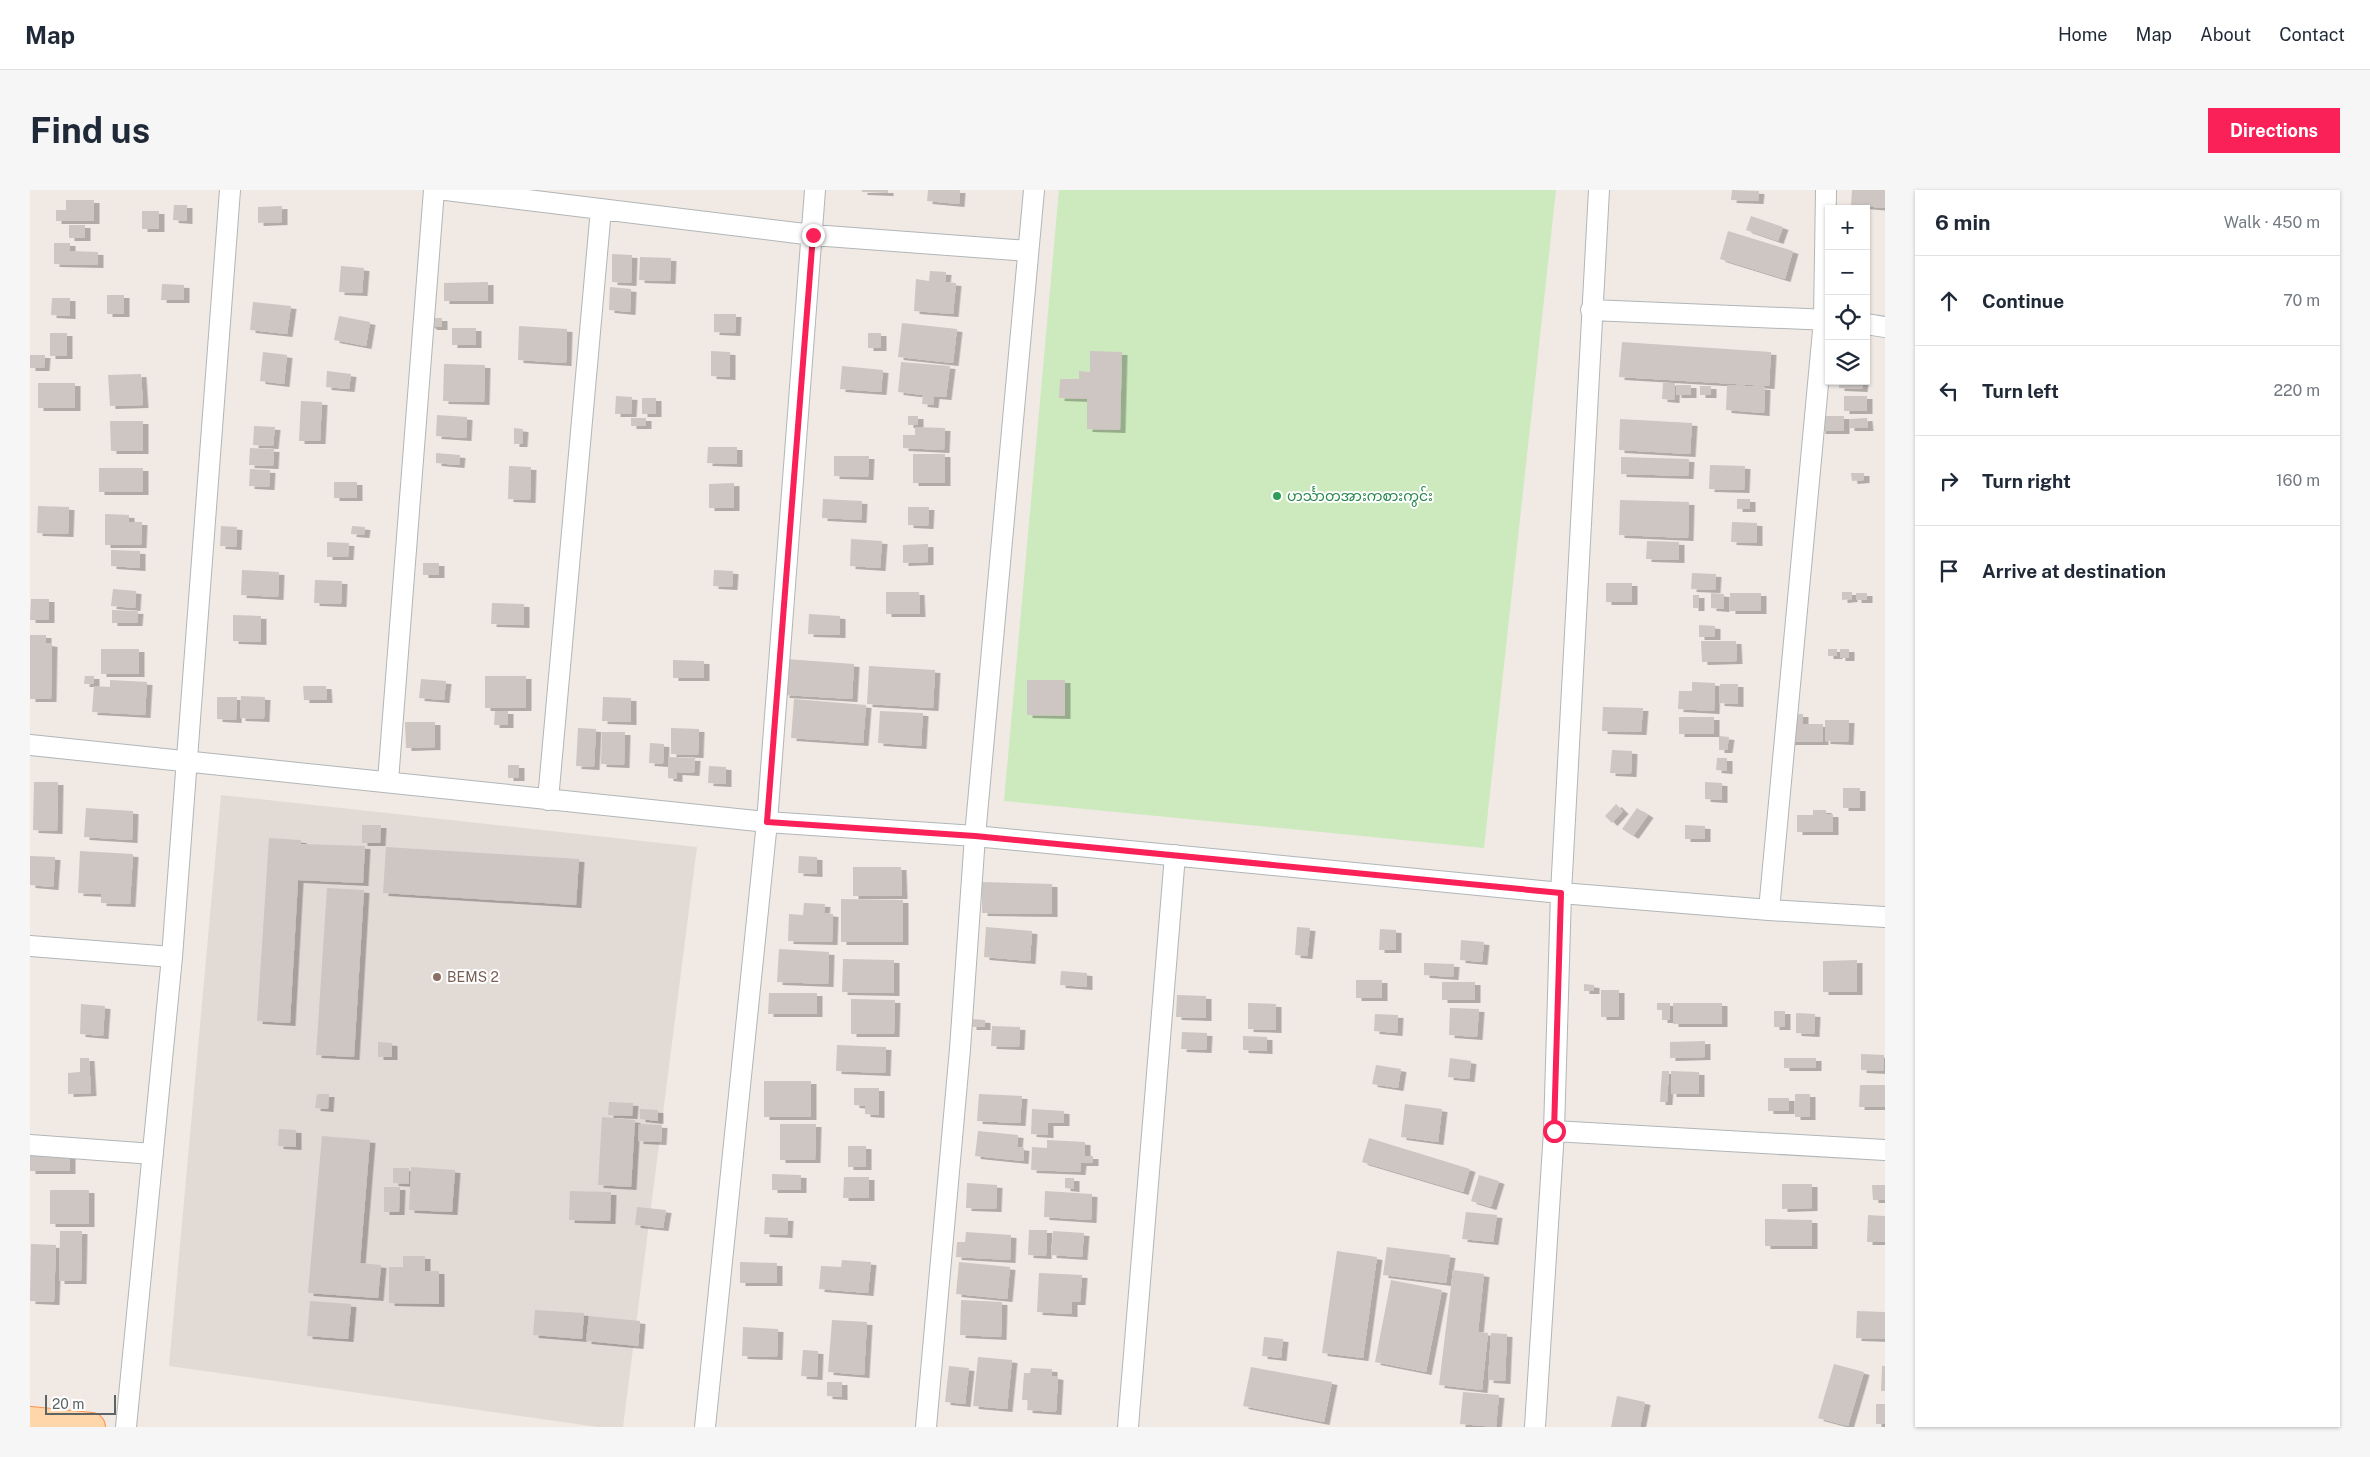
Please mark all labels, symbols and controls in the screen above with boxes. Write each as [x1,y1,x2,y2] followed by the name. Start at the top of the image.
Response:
[25,21,75,49] text: Map
[2058,24,2108,45] text: Home
[2136,24,2172,45] text: Map
[2200,24,2251,45] text: About
[2279,24,2345,45] text: Contact
[2208,108,2340,153] button: Directions
[30,110,150,151] text: Find us
[1825,205,1870,385] map controls
[1825,205,1870,250] button: +
[1935,210,1991,235] text: 6 min
[2224,213,2320,232] text: Walk · 450 m
[802,224,825,247] route end
[1825,250,1870,295] button: −
[1935,287,1963,315] icon: ahead
[1982,290,2064,312] text: Continue
[2283,291,2320,310] text: 70 m
[1825,295,1870,340] button: locate
[1825,340,1870,385] button: layers
[1935,377,1963,405] icon: left
[1982,380,2059,402] text: Turn left
[2273,381,2320,400] text: 220 m
[1935,467,1963,495] icon: right
[1982,470,2071,492] text: Turn right
[2276,471,2320,490] text: 160 m
[1287,486,1433,507] place label: ဟင်္သာတအားကစားကွင်း
[1271,490,1283,502] marker: ဟင်္သာတအားကစားကွင်း
[1935,557,1963,585] icon: arrive
[1982,560,2166,582] text: Arrive at destination
[447,969,499,985] place label: BEMS 2
[431,971,443,983] marker: BEMS 2
[1543,1120,1566,1143] route start
[45,1392,116,1415] scale bar
[52,1396,84,1412] text: 20 m

